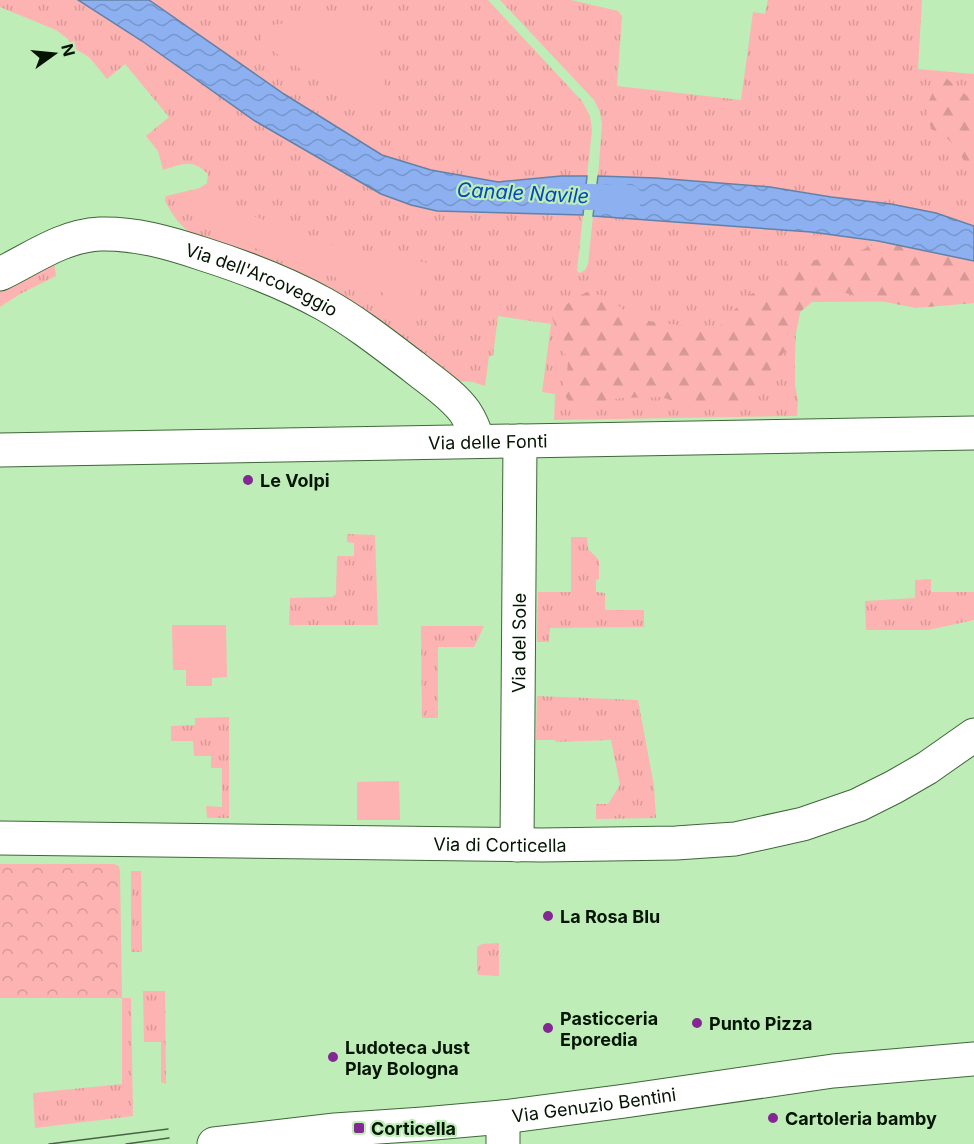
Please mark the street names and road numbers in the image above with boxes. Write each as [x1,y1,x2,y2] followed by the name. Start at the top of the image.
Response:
[183,239,342,320] street label: Via dell'Arcoveggio
[428,430,548,453] street label: Via delle Fonti
[508,593,529,693] street label: Via del Sole
[433,833,567,856] street label: Via di Corticella
[510,1083,677,1126] street label: Via Genuzio Bentini

